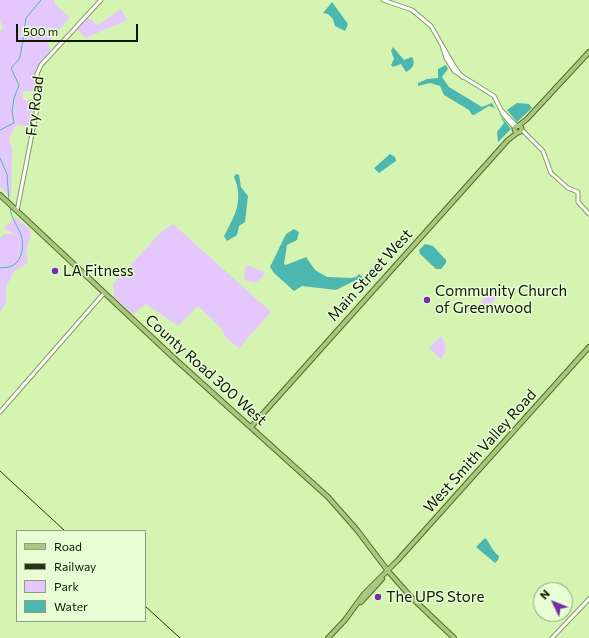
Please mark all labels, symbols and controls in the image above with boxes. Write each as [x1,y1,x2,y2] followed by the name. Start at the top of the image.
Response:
[18,16,140,42] scale bar
[23,24,58,38] text: 500 m
[22,75,48,137] street label: Fry Road
[324,225,416,325] street label: Main Street West
[63,262,134,280] place label: LA Fitness
[50,266,60,276] marker: LA Fitness
[435,282,567,317] place label: Community Church of Greenwood
[422,295,432,305] marker: Community Church of Greenwood
[142,311,270,429] street label: County Road 300 West
[420,386,540,516] street label: West Smith Valley Road
[16,530,146,622] legend
[54,539,82,553] text: Road
[54,559,96,573] text: Railway
[54,579,79,593] text: Park
[533,582,573,622] north arrow
[537,587,552,602] text: N
[386,588,484,606] place label: The UPS Store
[373,592,383,602] marker: The UPS Store
[54,599,88,613] text: Water

